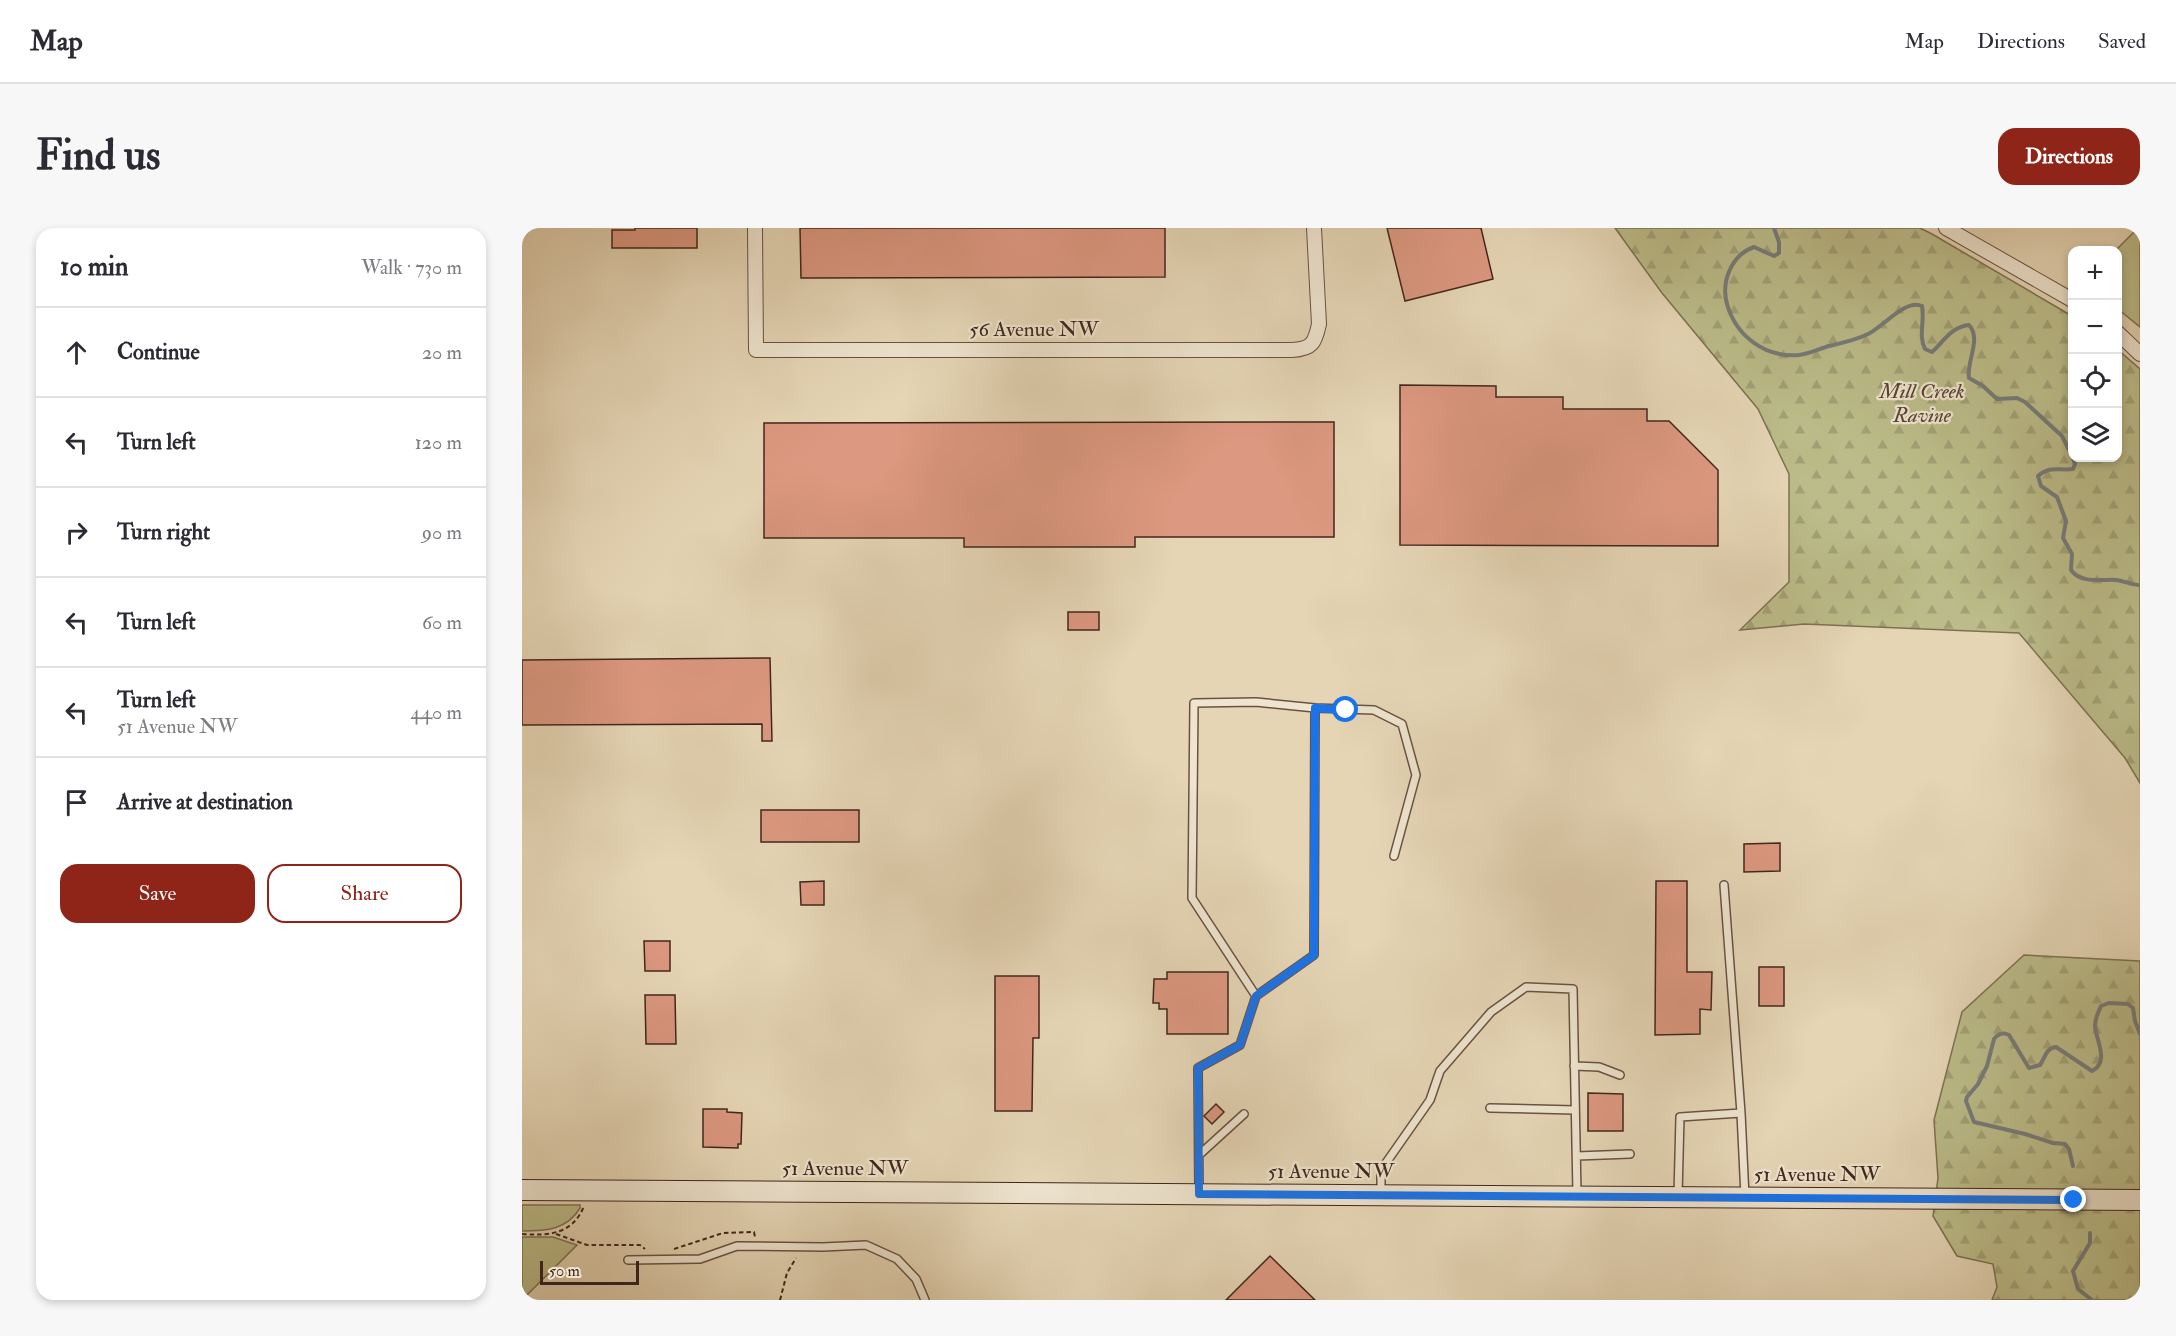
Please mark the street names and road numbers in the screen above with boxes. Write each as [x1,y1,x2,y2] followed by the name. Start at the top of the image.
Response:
[969,316,1099,343] street label: 56 Avenue NW
[782,1155,909,1182] street label: 51 Avenue NW
[1268,1158,1395,1185] street label: 51 Avenue NW
[1754,1161,1881,1188] street label: 51 Avenue NW

